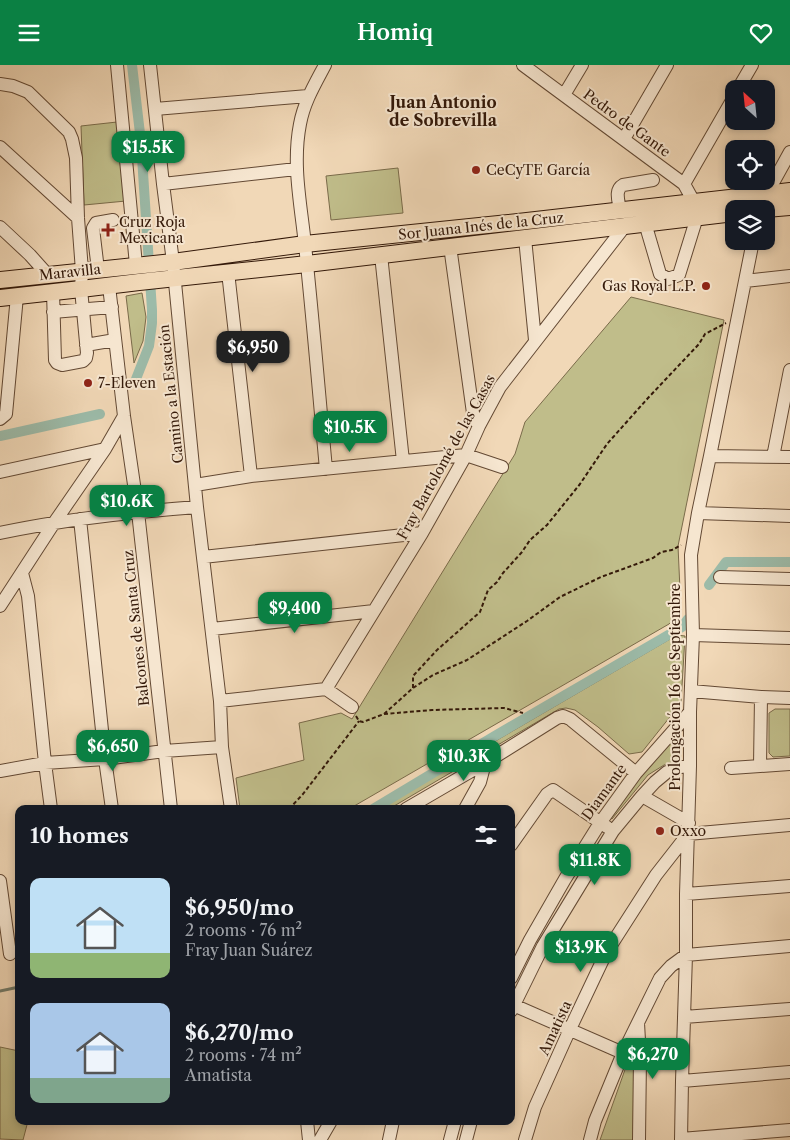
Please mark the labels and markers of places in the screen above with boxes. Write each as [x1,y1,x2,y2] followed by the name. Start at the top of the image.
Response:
[107,131,189,173] pin: $15.5K
[486,161,591,179] place label: CeCyTE García
[470,164,482,176] marker: CeCyTE García
[119,213,186,247] place label: Cruz Roja Mexicana
[101,223,115,237] marker: Cruz Roja Mexicana
[602,277,696,295] place label: Gas Royal L.P.
[700,280,712,292] marker: Gas Royal L.P.
[212,331,294,373] pin: $6,950
[98,374,156,392] place label: 7-Eleven
[82,377,94,389] marker: 7-Eleven
[309,411,391,453] pin: $10.5K
[86,485,168,527] pin: $10.6K
[254,591,336,634] pin: $9,400
[72,729,154,772] pin: $6,650
[423,739,505,782] pin: $10.3K
[670,822,706,840] place label: Oxxo
[654,825,666,837] marker: Oxxo
[554,843,636,886] pin: $11.8K
[540,931,622,973] pin: $13.9K
[612,1037,694,1080] pin: $6,270

